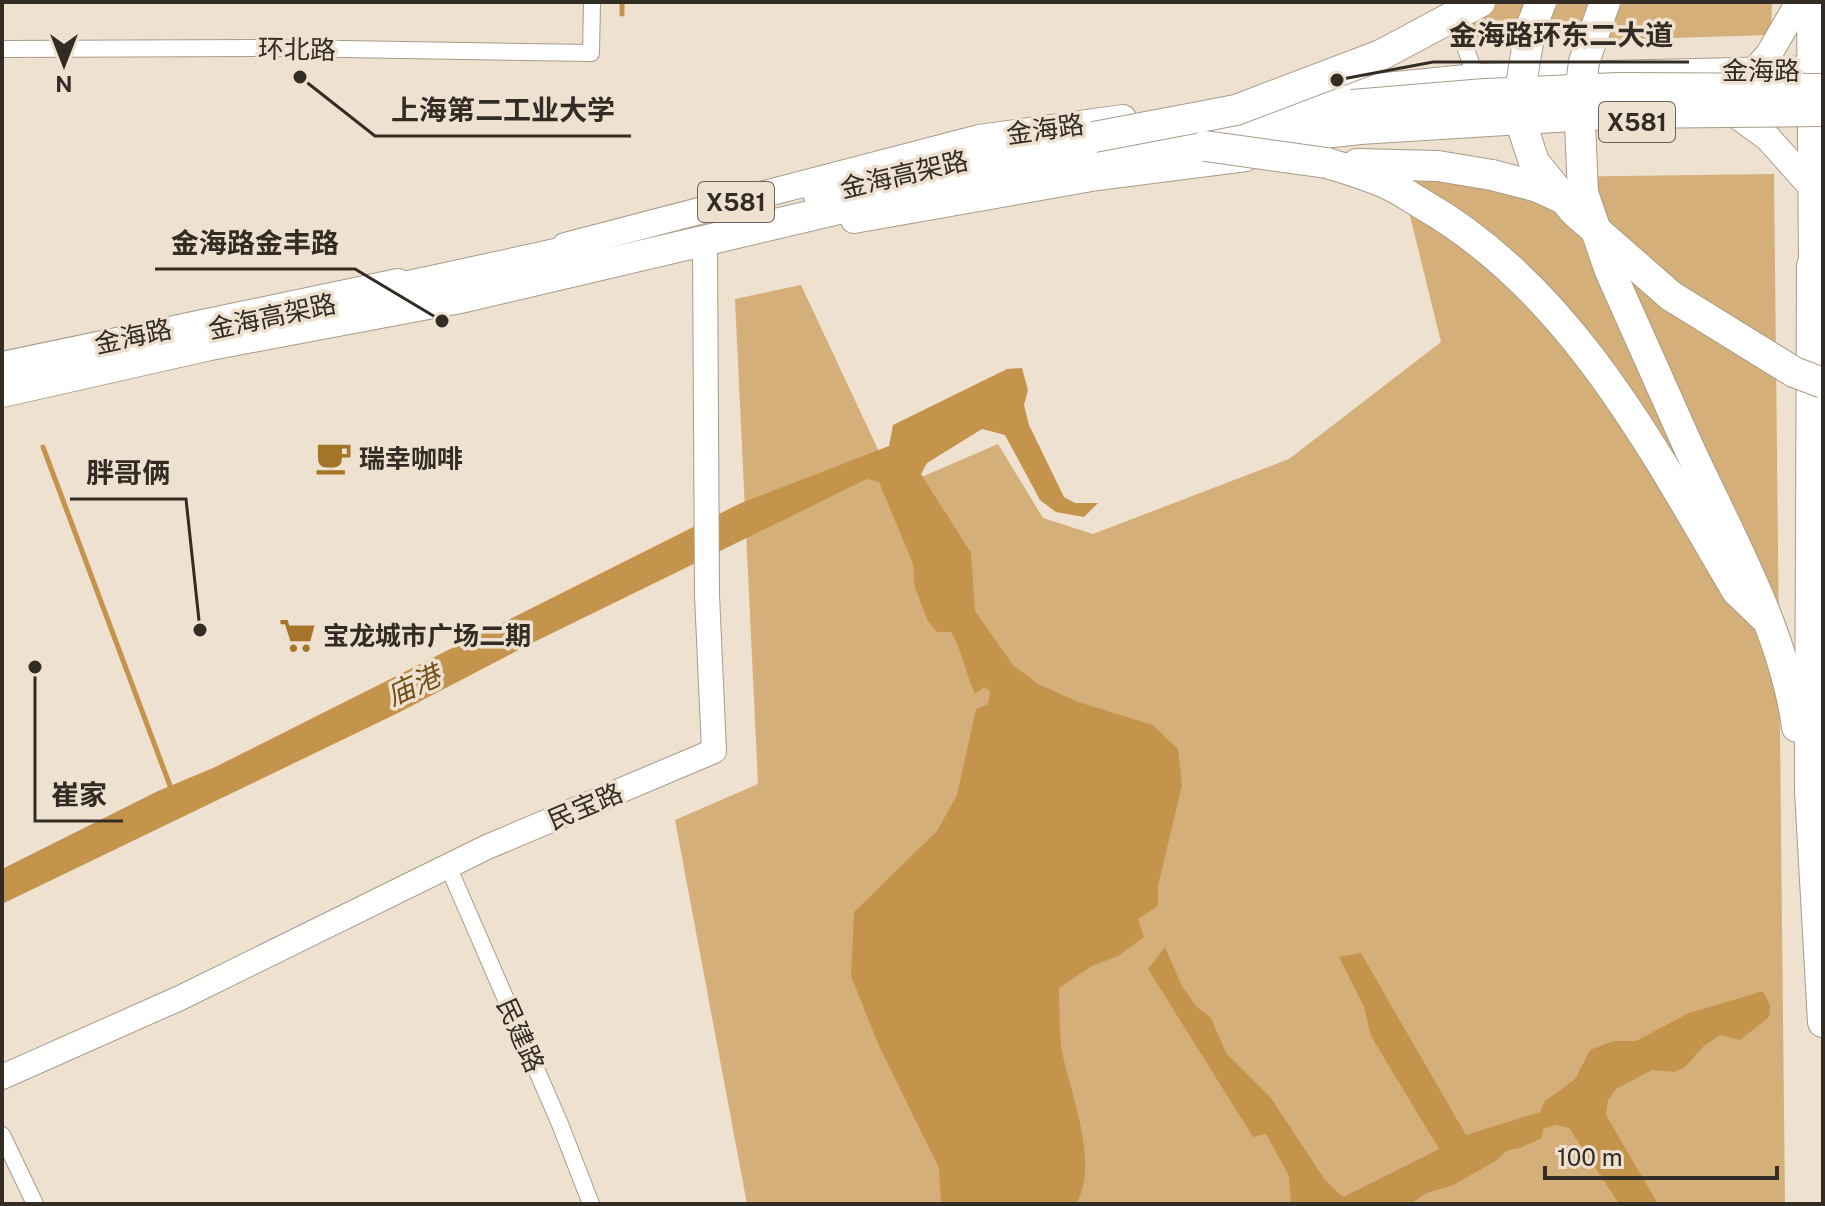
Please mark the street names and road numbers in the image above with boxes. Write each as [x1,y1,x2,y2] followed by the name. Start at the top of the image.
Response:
[258,33,336,65] street label: 环北路
[1722,55,1800,86] street label: 金海路
[1599,102,1675,142] road number: X581
[1004,108,1086,150] street label: 金海路
[837,144,971,204] street label: 金海高架路
[698,182,774,222] road number: X581
[205,287,339,345] street label: 金海高架路
[92,313,174,359] street label: 金海路
[543,776,627,836] street label: 民宝路
[491,993,551,1077] street label: 民建路

